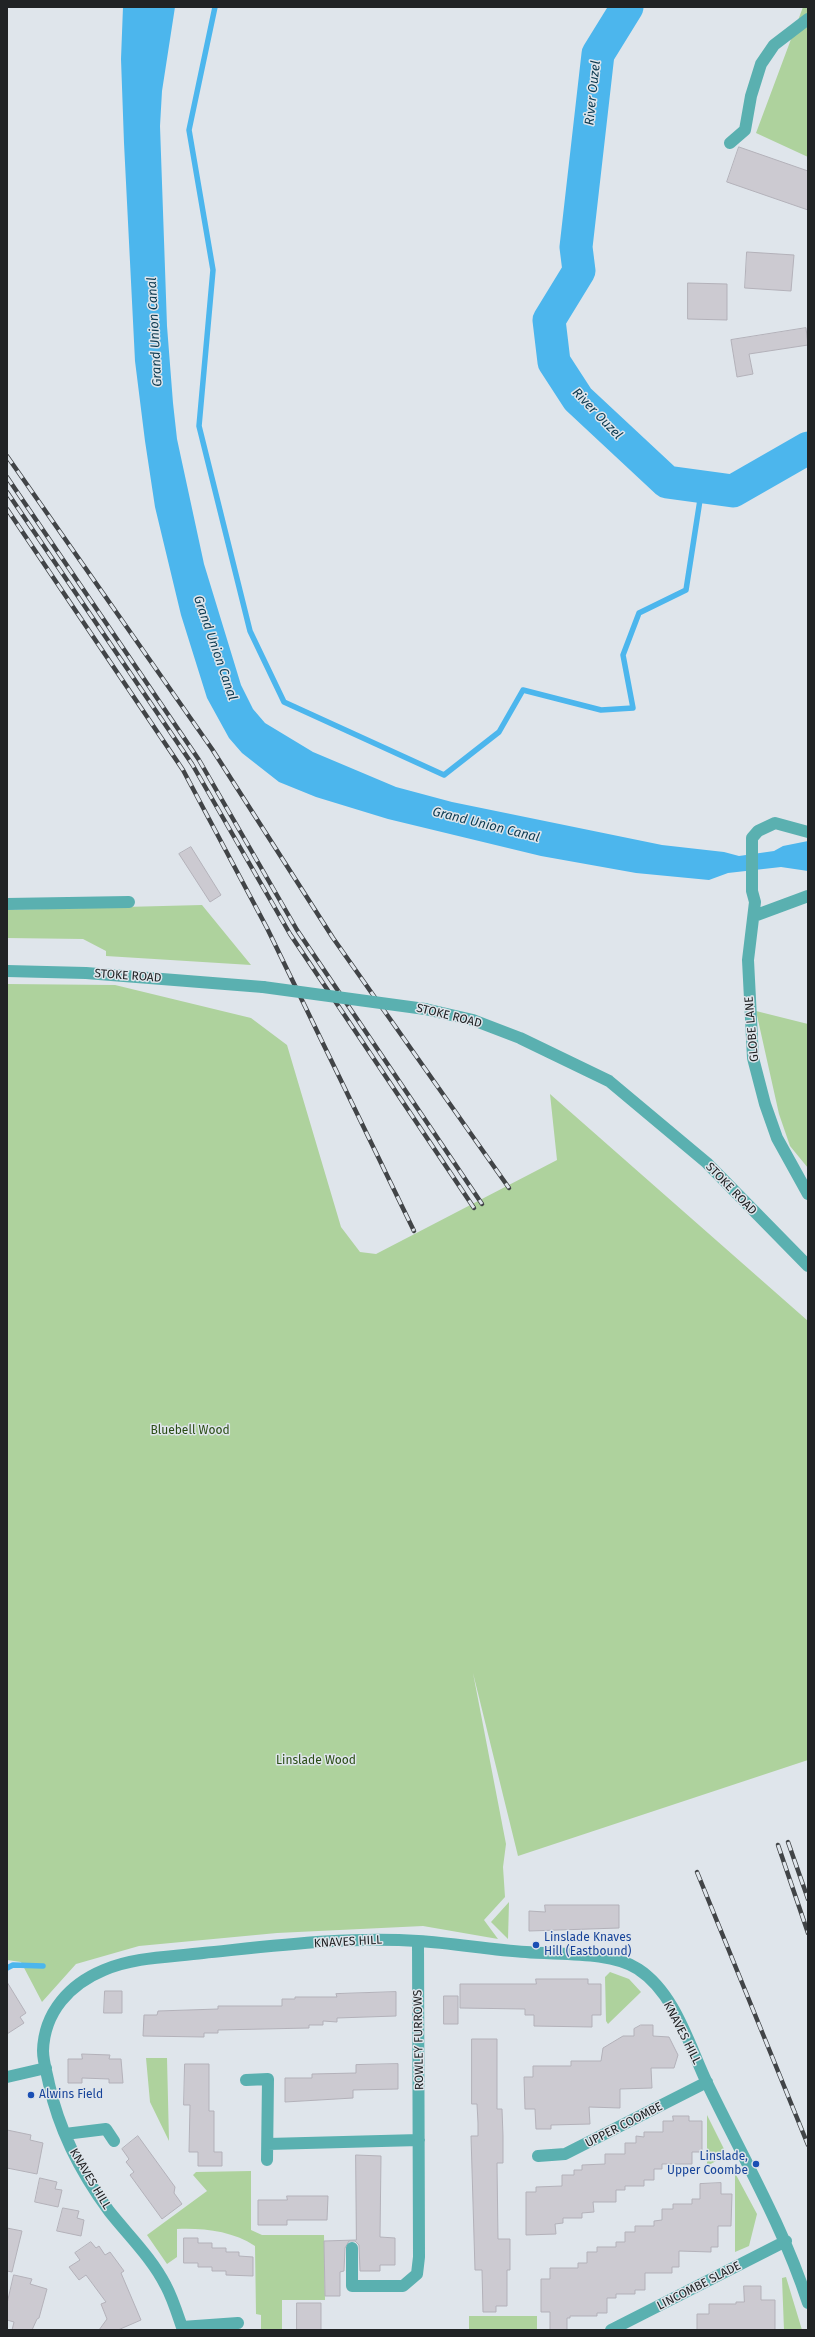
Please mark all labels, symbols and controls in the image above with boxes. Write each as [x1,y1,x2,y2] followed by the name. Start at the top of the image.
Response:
[582,60,604,126] water label: River Ouzel
[144,277,166,387] water label: Grand Union Canal
[569,385,625,443] water label: River Ouzel
[190,594,240,702] water label: Grand Union Canal
[431,804,541,846] water label: Grand Union Canal
[94,966,162,986] street label: STOKE ROAD
[742,996,762,1062] street label: GLOBE LANE
[415,1001,483,1031] street label: STOKE ROAD
[703,1160,759,1218] street label: STOKE ROAD
[150,1424,230,1438] park label: Bluebell Wood
[276,1754,356,1768] park label: Linslade Wood
[544,1931,631,1959] place label: Linslade Knaves Hill (Eastbound)
[314,1933,382,1951] street label: KNAVES HILL
[531,1940,541,1950] marker: Linslade Knaves Hill (Eastbound)
[411,1990,427,2090] street label: ROWLEY FURROWS
[660,1999,704,2067] street label: KNAVES HILL
[39,2088,103,2102] place label: Alwins Field
[26,2090,36,2100] marker: Alwins Field
[583,2099,665,2151] street label: UPPER COOMBE
[66,2146,114,2212] street label: KNAVES HILL
[667,2150,748,2178] place label: Linslade, Upper Coombe
[751,2159,761,2169] marker: Linslade, Upper Coombe
[655,2259,743,2313] street label: LINCOMBE SLADE

